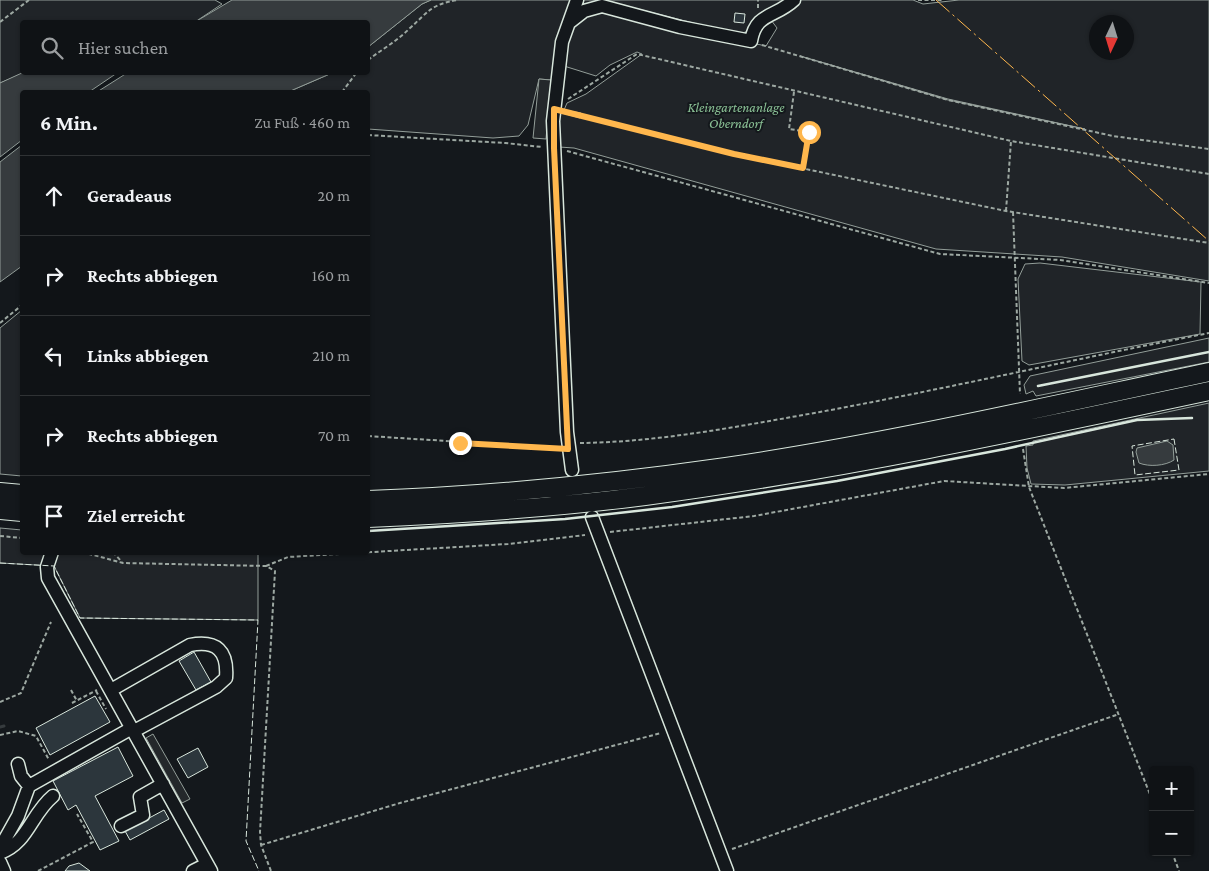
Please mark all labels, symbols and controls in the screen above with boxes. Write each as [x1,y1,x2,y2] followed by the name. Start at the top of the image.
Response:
[1089,15,1134,60] north arrow
[20,20,370,75] search box
[38,34,66,62] icon: search
[78,37,168,58] text: Hier suchen
[688,99,785,131] park label: Kleingartenanlage Oberndorf
[40,111,98,135] text: 6 Min.
[254,114,350,131] text: Zu Fuß · 460 m
[798,121,821,144] route start
[40,182,68,210] icon: ahead
[87,185,172,206] text: Geradeaus
[317,187,350,204] text: 20 m
[40,262,68,290] icon: right
[87,265,218,286] text: Rechts abbiegen
[312,267,350,284] text: 160 m
[40,342,68,370] icon: left
[87,345,209,366] text: Links abbiegen
[312,347,350,364] text: 210 m
[40,422,68,450] icon: right
[87,425,218,446] text: Rechts abbiegen
[318,427,350,444] text: 70 m
[449,432,472,455] route end
[40,502,68,530] icon: arrive
[87,505,185,526] text: Ziel erreicht
[1149,766,1194,856] map controls
[1149,766,1194,811] button: +
[1149,811,1194,856] button: −

